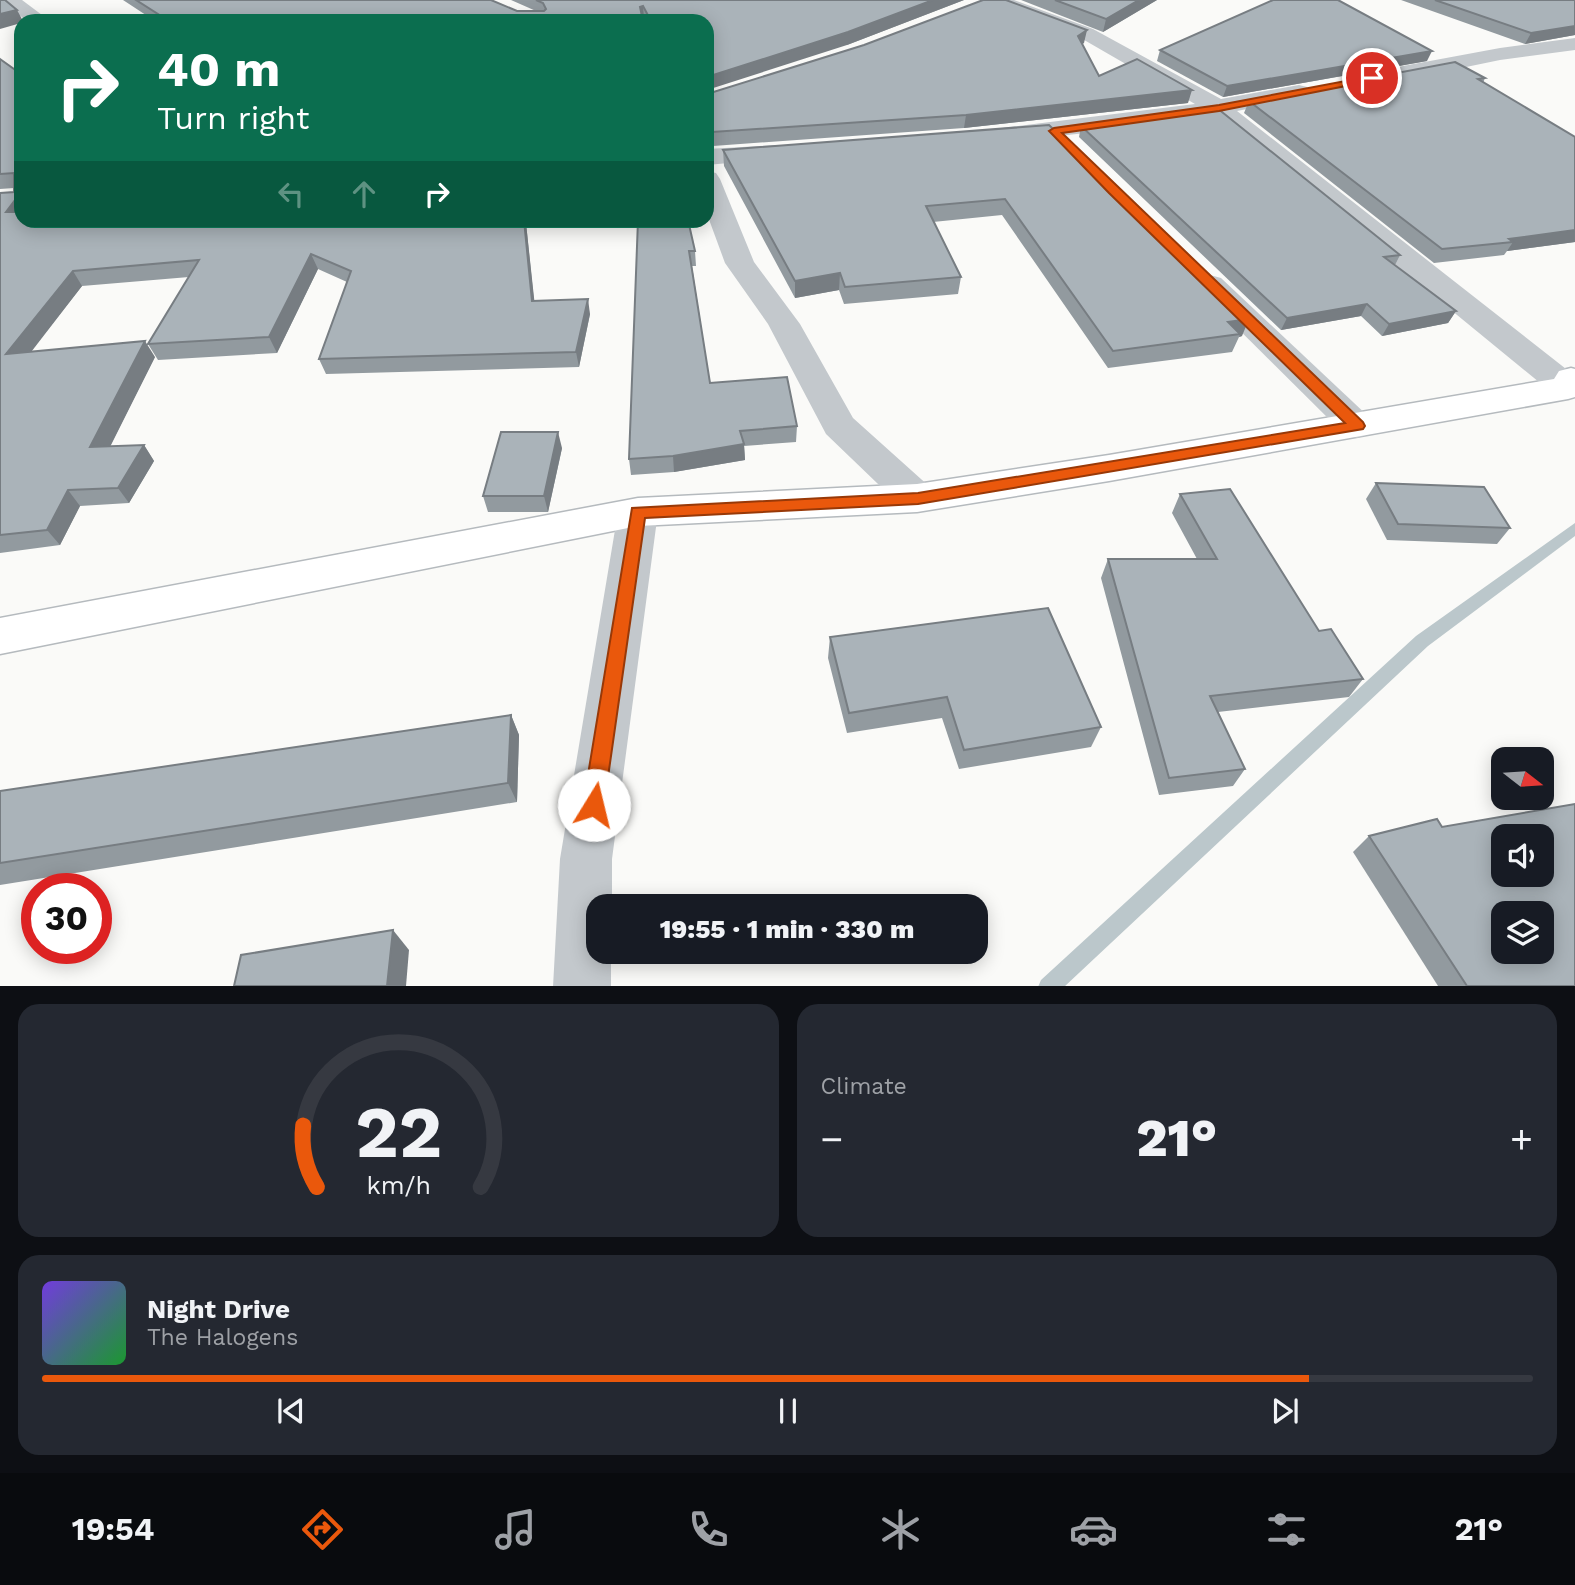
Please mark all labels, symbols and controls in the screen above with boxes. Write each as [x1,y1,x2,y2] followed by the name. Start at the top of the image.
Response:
[157,40,280,98] text: 40 m
[42,42,133,133] icon: right
[1342,48,1402,108] pin
[1353,59,1391,97] icon: arrive
[157,99,309,137] text: Turn right
[272,175,310,213] icon: left
[345,175,383,213] icon: ahead
[418,175,456,213] icon: right
[1491,747,1554,810] north arrow
[1491,747,1554,964] map controls
[557,768,631,842] position arrow
[1491,824,1554,887] button: sound
[21,873,112,964] speed limit sign: 30
[1491,901,1554,964] button: layers
[660,914,914,944] text: 19:55 · 1 min · 330 m
[821,1073,907,1100] text: Climate
[355,1089,442,1175] text: 22
[1136,1108,1217,1169] text: 21°
[821,1117,843,1161] text: −
[1510,1117,1533,1161] text: +
[366,1170,430,1199] text: km/h
[147,1294,290,1324] text: Night Drive
[147,1324,298,1351] text: The Halogens
[272,1392,310,1430] icon: previous
[769,1392,807,1430] icon: pause
[1266,1392,1304,1430] icon: next
[298,1505,347,1554] icon: directions
[491,1505,540,1554] icon: music
[684,1505,733,1554] icon: phone
[876,1505,925,1554] icon: climate
[1069,1505,1118,1554] icon: car
[1262,1505,1311,1554] icon: filters
[72,1510,154,1548] text: 19:54
[1454,1510,1503,1548] text: 21°

